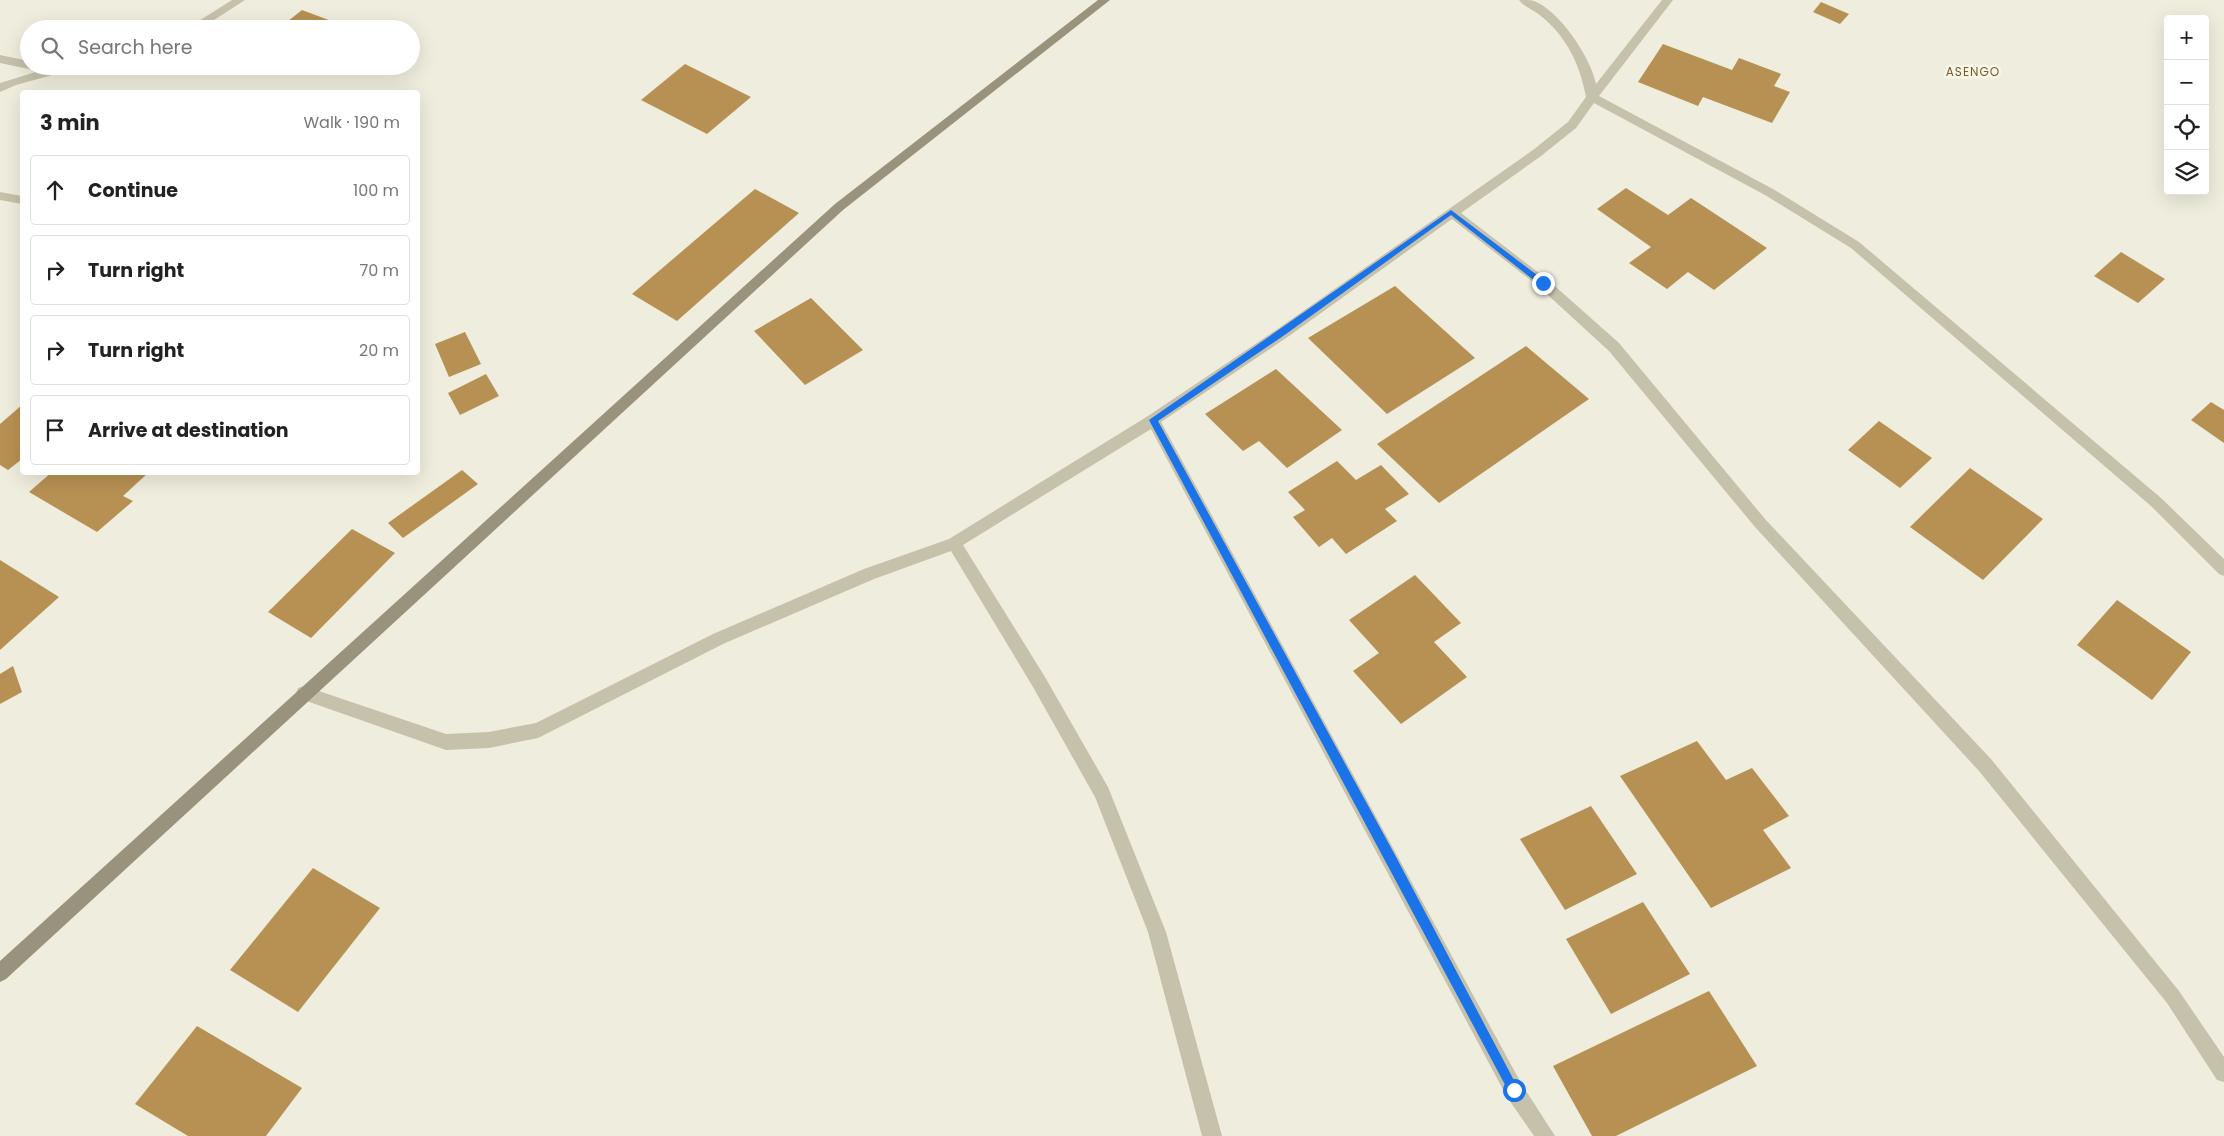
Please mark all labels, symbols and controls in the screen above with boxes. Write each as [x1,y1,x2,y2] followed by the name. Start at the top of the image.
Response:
[2164,15,2209,195] map controls
[2164,15,2209,60] button: +
[20,20,420,75] search box
[38,34,66,62] icon: search
[78,34,192,61] text: Search here
[2164,60,2209,105] button: −
[1946,63,2000,80] district label: ASENGO
[2164,105,2209,150] button: locate
[40,108,100,137] text: 3 min
[303,111,400,134] text: Walk · 190 m
[2164,150,2209,195] button: layers
[41,176,69,204] icon: ahead
[88,177,178,204] text: Continue
[353,179,399,202] text: 100 m
[41,256,69,284] icon: right
[88,257,184,284] text: Turn right
[359,259,399,282] text: 70 m
[1532,272,1555,295] route end
[41,336,69,364] icon: right
[88,337,184,364] text: Turn right
[359,339,399,362] text: 20 m
[41,416,69,444] icon: arrive
[88,417,289,444] text: Arrive at destination
[1503,1079,1526,1102] route start

